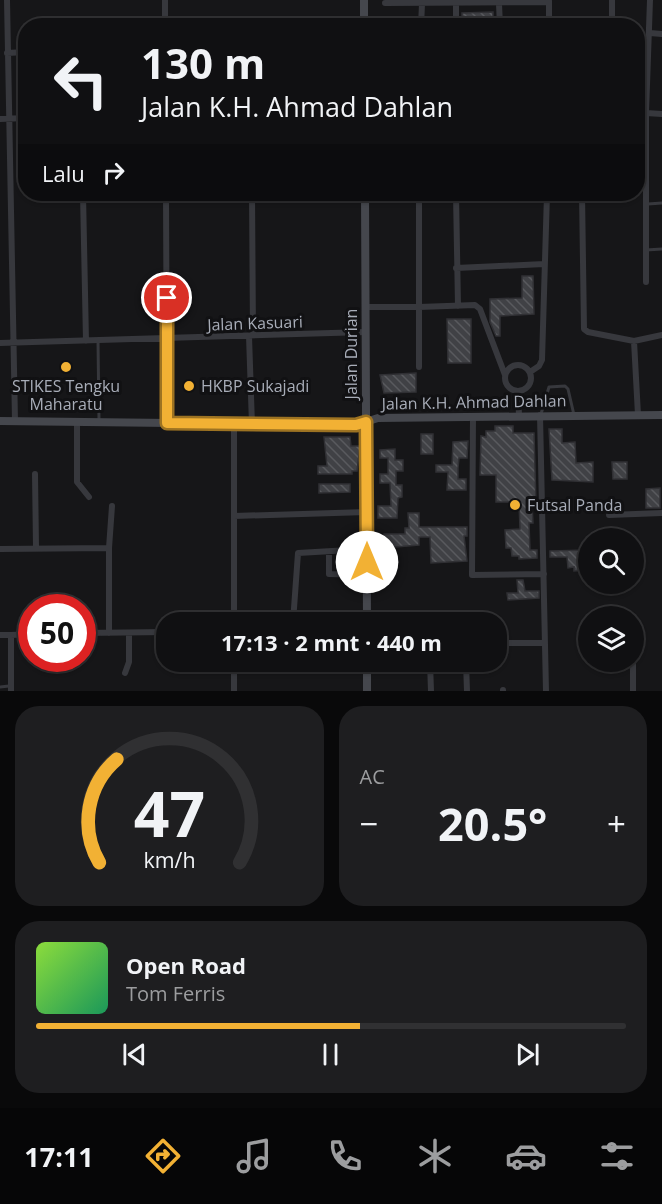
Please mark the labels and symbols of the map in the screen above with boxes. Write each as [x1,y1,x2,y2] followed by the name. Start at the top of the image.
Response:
[141,272,192,323] pin
[340,309,362,401] street label: Jalan Durian
[205,310,303,336] street label: Jalan Kasuari
[59,360,73,374] marker: STIKES Tengku Maharatu
[12,375,120,415] place label: STIKES Tengku Maharatu
[201,375,309,397] place label: HKBP Sukajadi
[182,379,196,393] marker: HKBP Sukajadi
[379,389,567,415] street label: Jalan K.H. Ahmad Dahlan
[527,494,623,516] place label: Futsal Panda
[508,498,522,512] marker: Futsal Panda
[335,530,399,594] position arrow
[18,594,96,672] speed limit sign: 50

